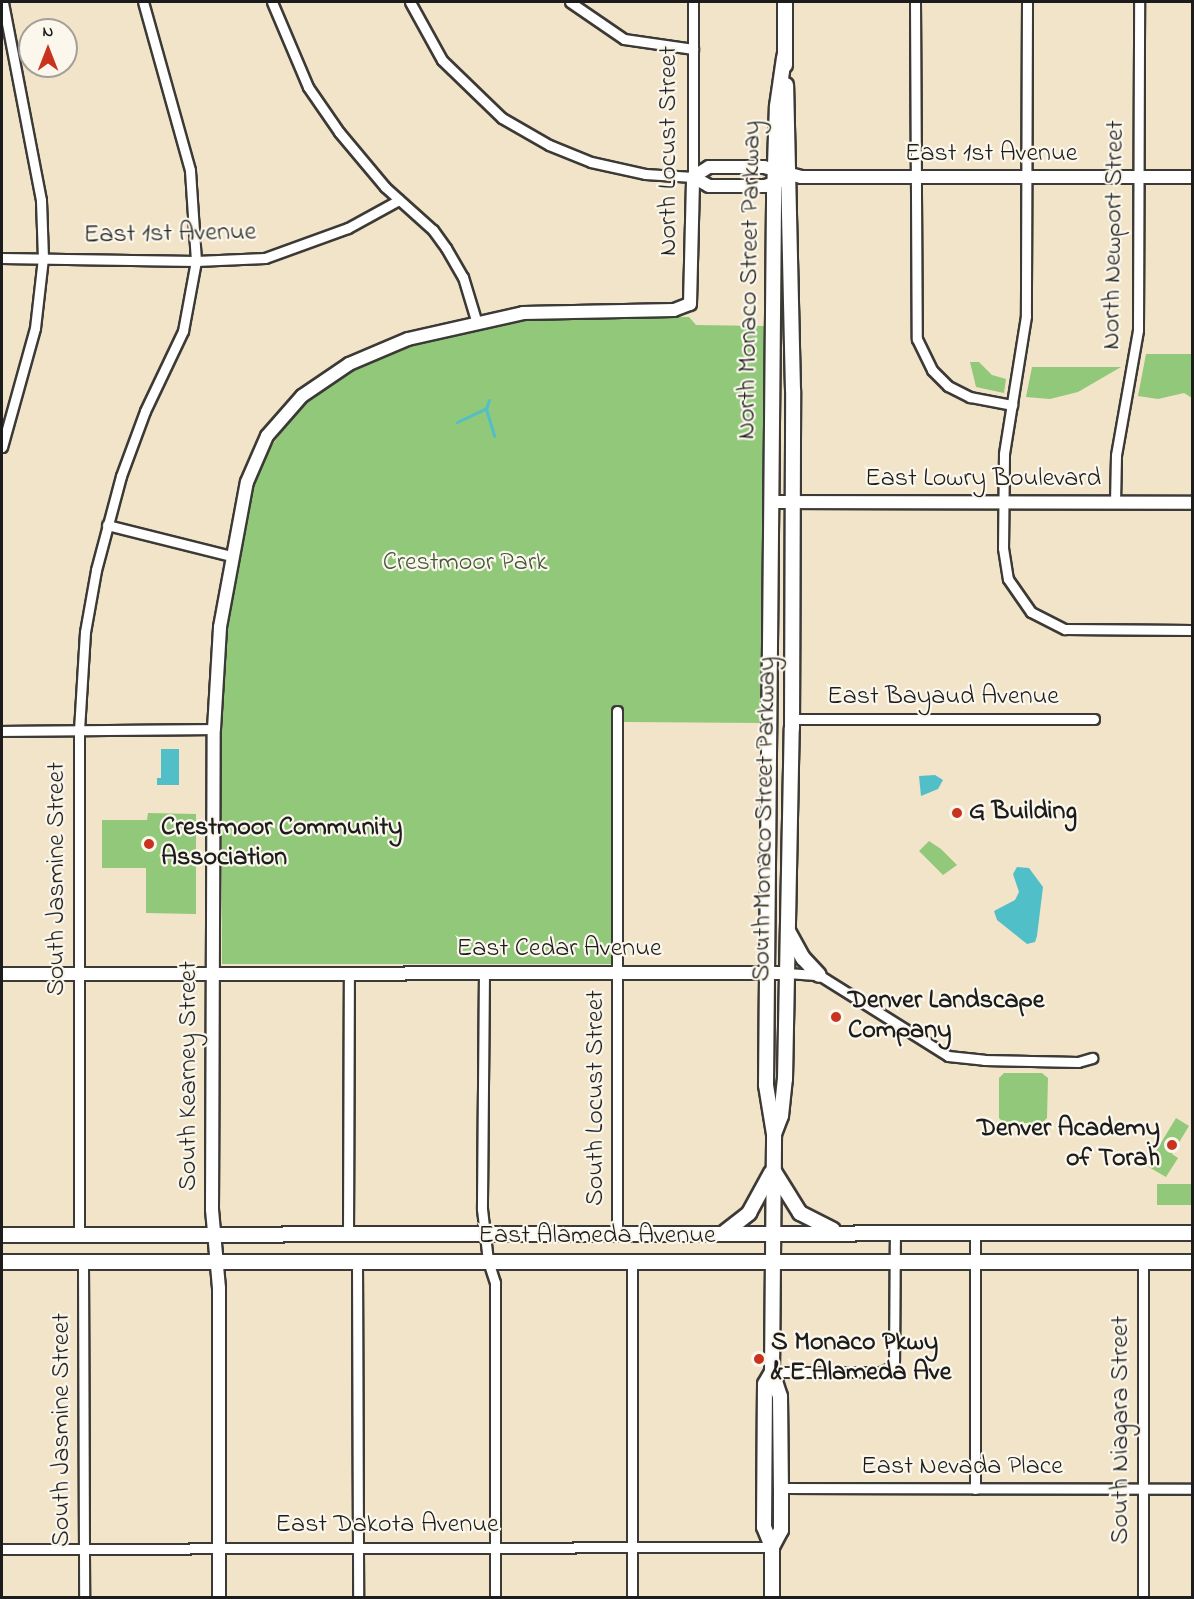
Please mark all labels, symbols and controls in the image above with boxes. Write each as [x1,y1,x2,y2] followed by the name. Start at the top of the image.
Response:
[18,18,78,78] north arrow
[43,20,53,44] text: N
[654,46,686,256] street label: North Locust Street
[733,120,769,440] street label: North Monaco Street Parkway
[1097,120,1133,350] street label: North Newport Street
[905,139,1077,171] street label: East 1st Avenue
[83,218,257,252] street label: East 1st Avenue
[865,464,1101,496] street label: East Lowry Boulevard
[383,548,547,580] park label: Crestmoor Park
[748,656,784,982] street label: South Monaco Street Parkway
[827,682,1059,714] street label: East Bayaud Avenue
[42,762,74,996] street label: South Jasmine Street
[969,797,1077,829] place label: G Building
[950,806,964,820] marker: G Building
[161,813,402,874] place label: Crestmoor Community Association
[142,837,156,851] marker: Crestmoor Community Association
[456,934,662,966] street label: East Cedar Avenue
[174,961,206,1191] street label: South Kearney Street
[848,986,1044,1048] place label: Denver Landscape Company
[581,990,613,1206] street label: South Locust Street
[829,1010,843,1024] marker: Denver Landscape Company
[977,1114,1160,1176] place label: Denver Academy of Torah
[1165,1138,1179,1152] marker: Denver Academy of Torah
[478,1221,716,1253] street label: East Alameda Avenue
[47,1313,79,1547] street label: South Jasmine Street
[1106,1316,1138,1544] street label: South Niagara Street
[771,1328,952,1390] place label: S Monaco Pkwy & E Alameda Ave
[752,1352,766,1366] marker: S Monaco Pkwy & E Alameda Ave
[861,1452,1063,1484] street label: East Nevada Place
[275,1510,499,1542] street label: East Dakota Avenue

